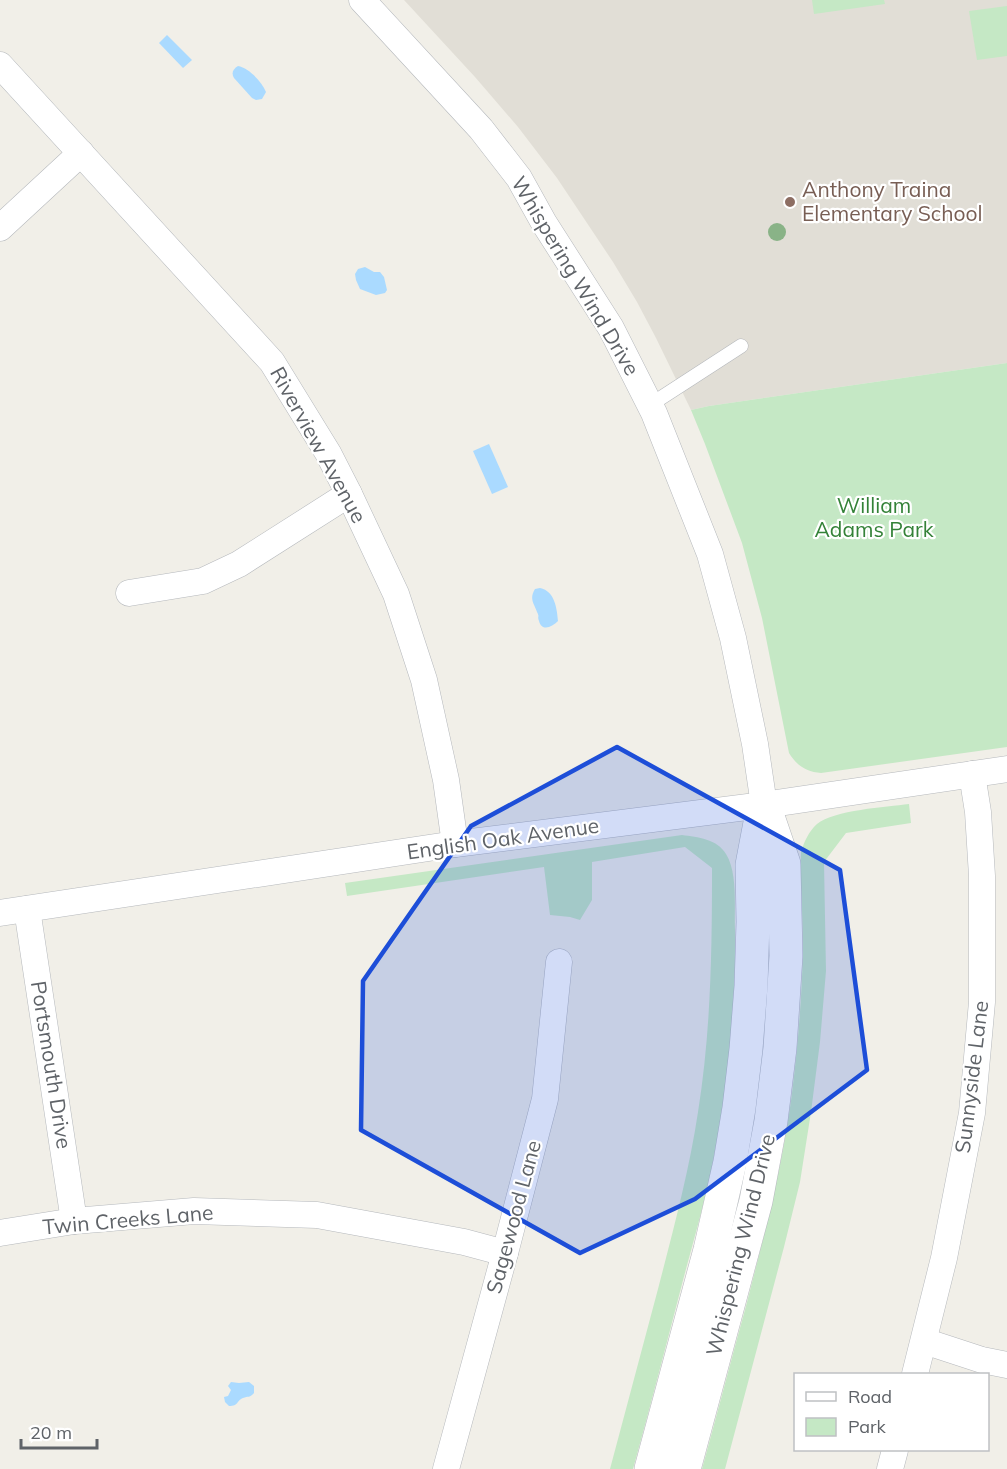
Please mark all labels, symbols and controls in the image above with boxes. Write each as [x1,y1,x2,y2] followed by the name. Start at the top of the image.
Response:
[506,171,646,380] street label: Whispering Wind Drive
[802,176,983,226] place label: Anthony Traina Elementary School
[783,195,797,209] marker: Anthony Traina Elementary School
[265,362,373,527] street label: Riverview Avenue
[814,492,934,542] park label: William Adams Park
[405,812,601,864] street label: English Oak Avenue
[26,979,78,1151] street label: Portsmouth Drive
[949,999,993,1155] street label: Sunnyside Lane
[700,1131,780,1358] street label: Whispering Wind Drive
[480,1137,546,1296] street label: Sagewood Lane
[41,1199,214,1239] street label: Twin Creeks Lane
[794,1373,989,1451] legend
[848,1385,892,1408] text: Road
[21,1412,98,1450] scale bar
[848,1415,887,1438] text: Park
[30,1421,72,1444] text: 20 m

